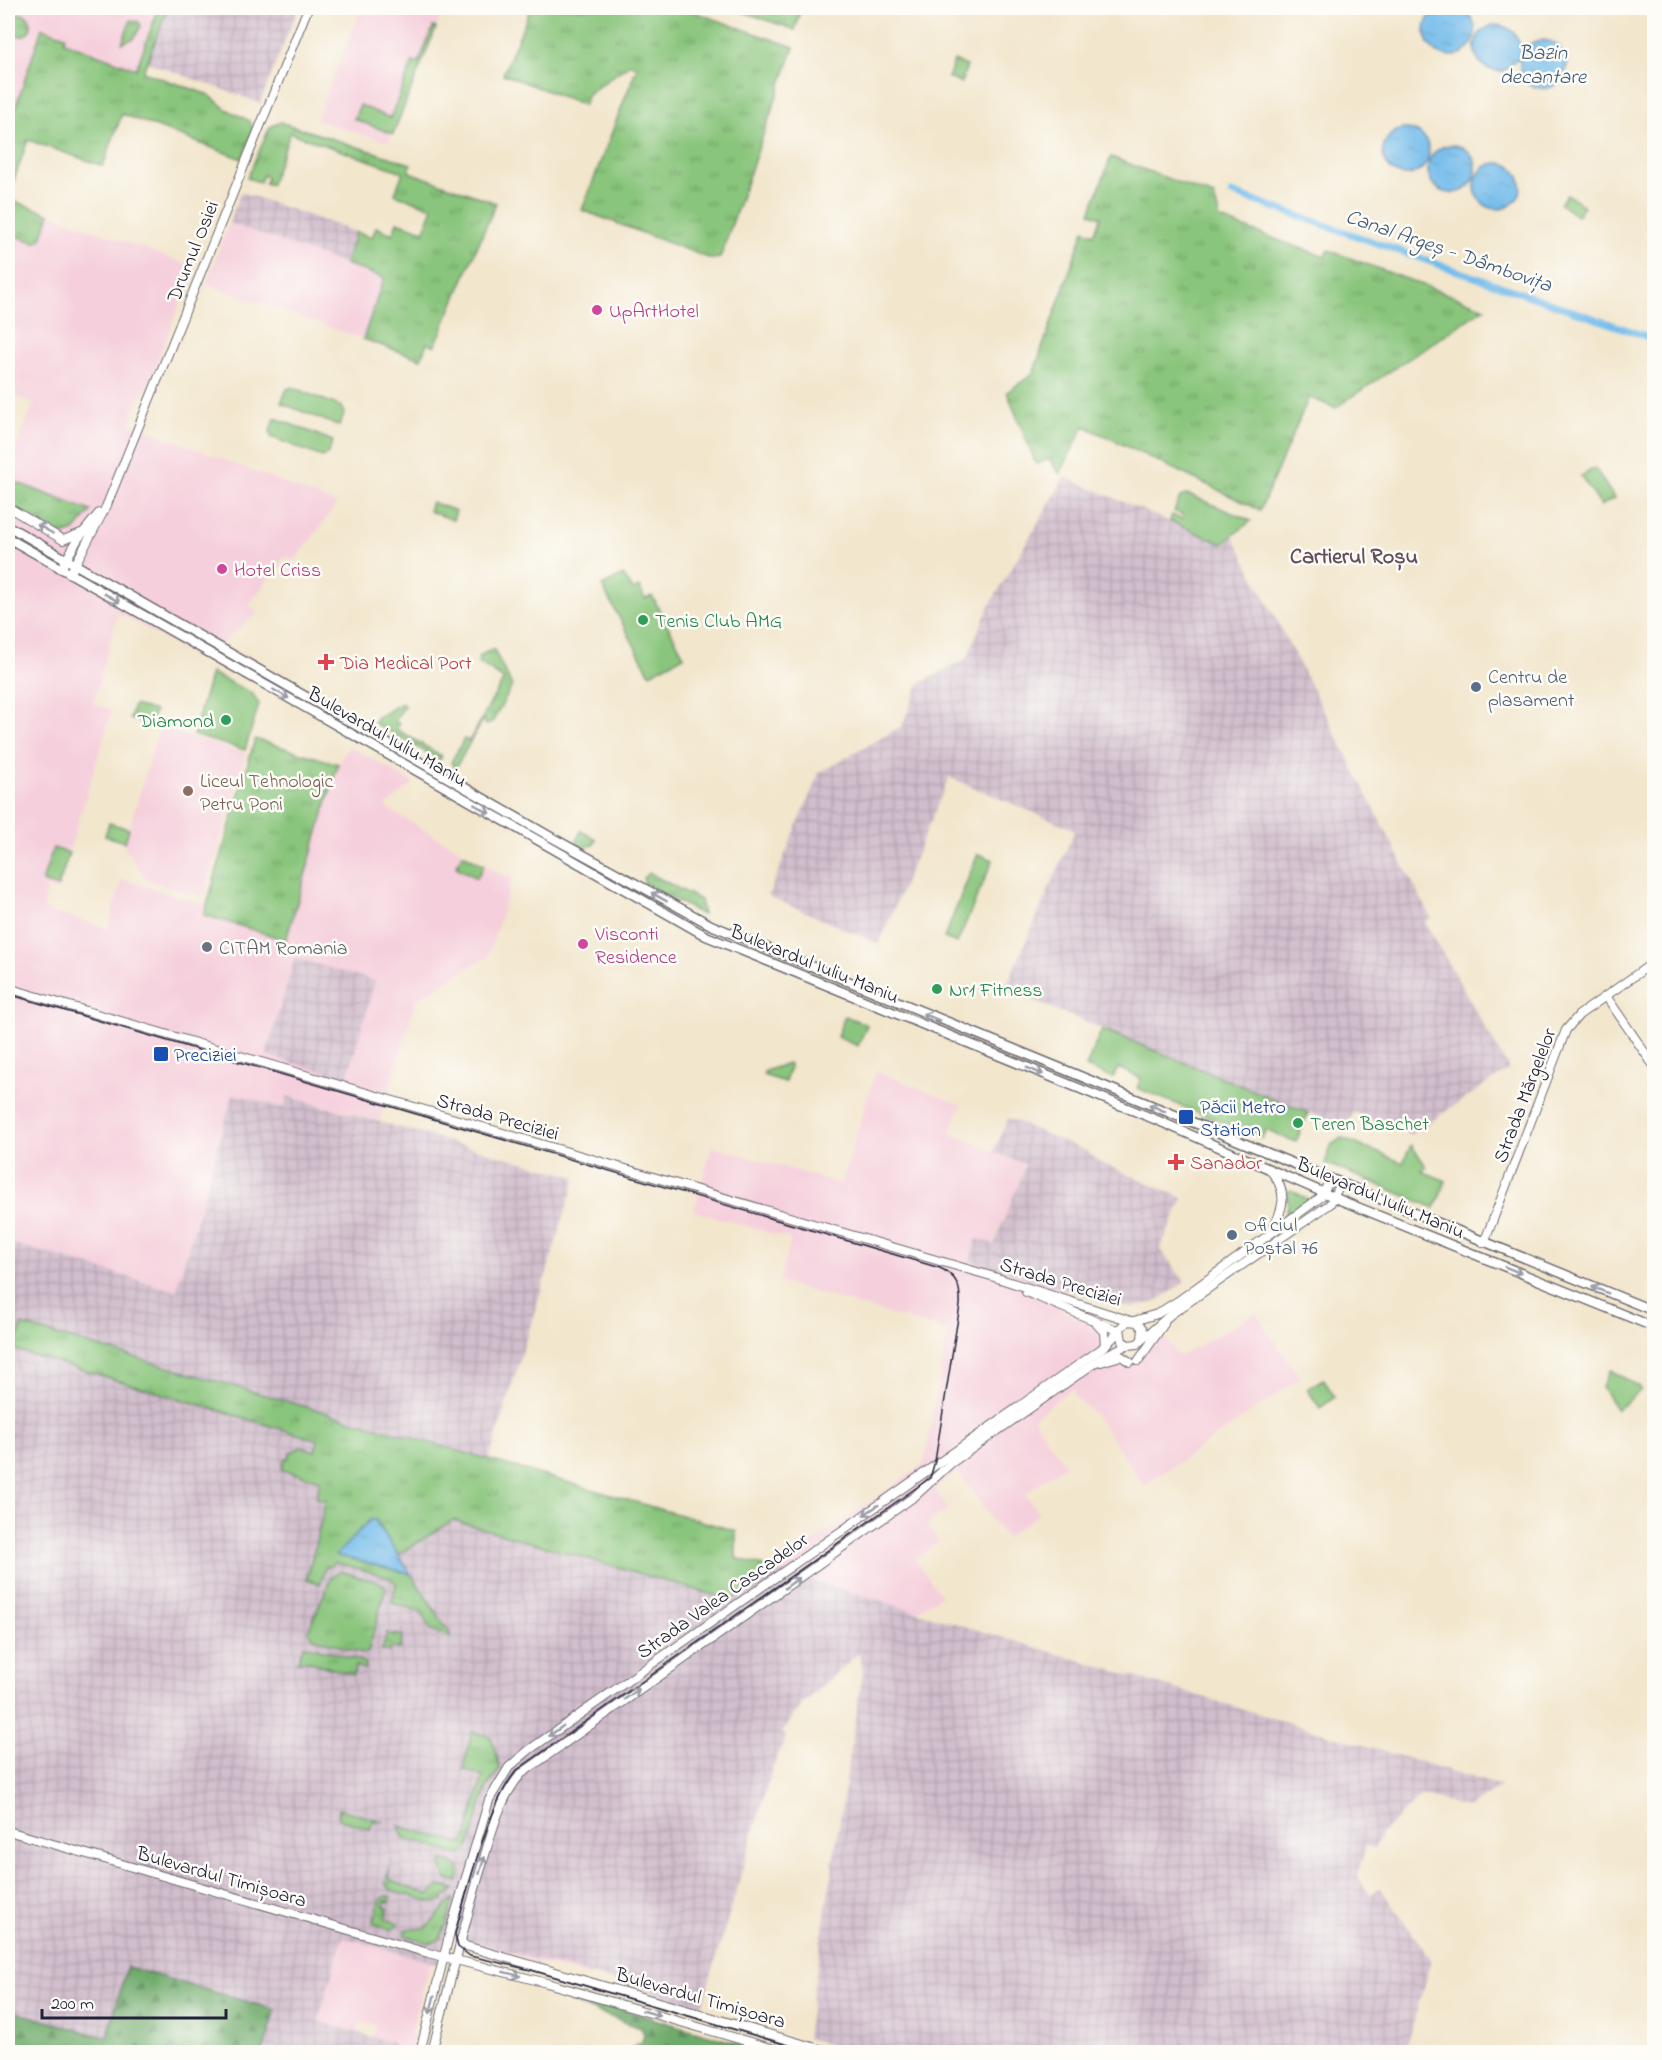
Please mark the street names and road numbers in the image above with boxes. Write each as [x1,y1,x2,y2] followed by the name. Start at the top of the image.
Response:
[160,197,228,308] street label: Drumul Osiei
[301,680,472,796] street label: Bulevardul Iuliu Maniu
[724,918,903,1012] street label: Bulevardul Iuliu Maniu
[1487,1024,1567,1168] street label: Strada Mărgelelor
[433,1087,562,1150] street label: Strada Preciziei
[1291,1150,1469,1248] street label: Bulevardul Iuliu Maniu
[996,1251,1125,1316] street label: Strada Preciziei
[632,1526,816,1667] street label: Strada Valea Cascadelor
[132,1840,310,1917] street label: Bulevardul Timișoara
[611,1961,789,2038] street label: Bulevardul Timișoara

